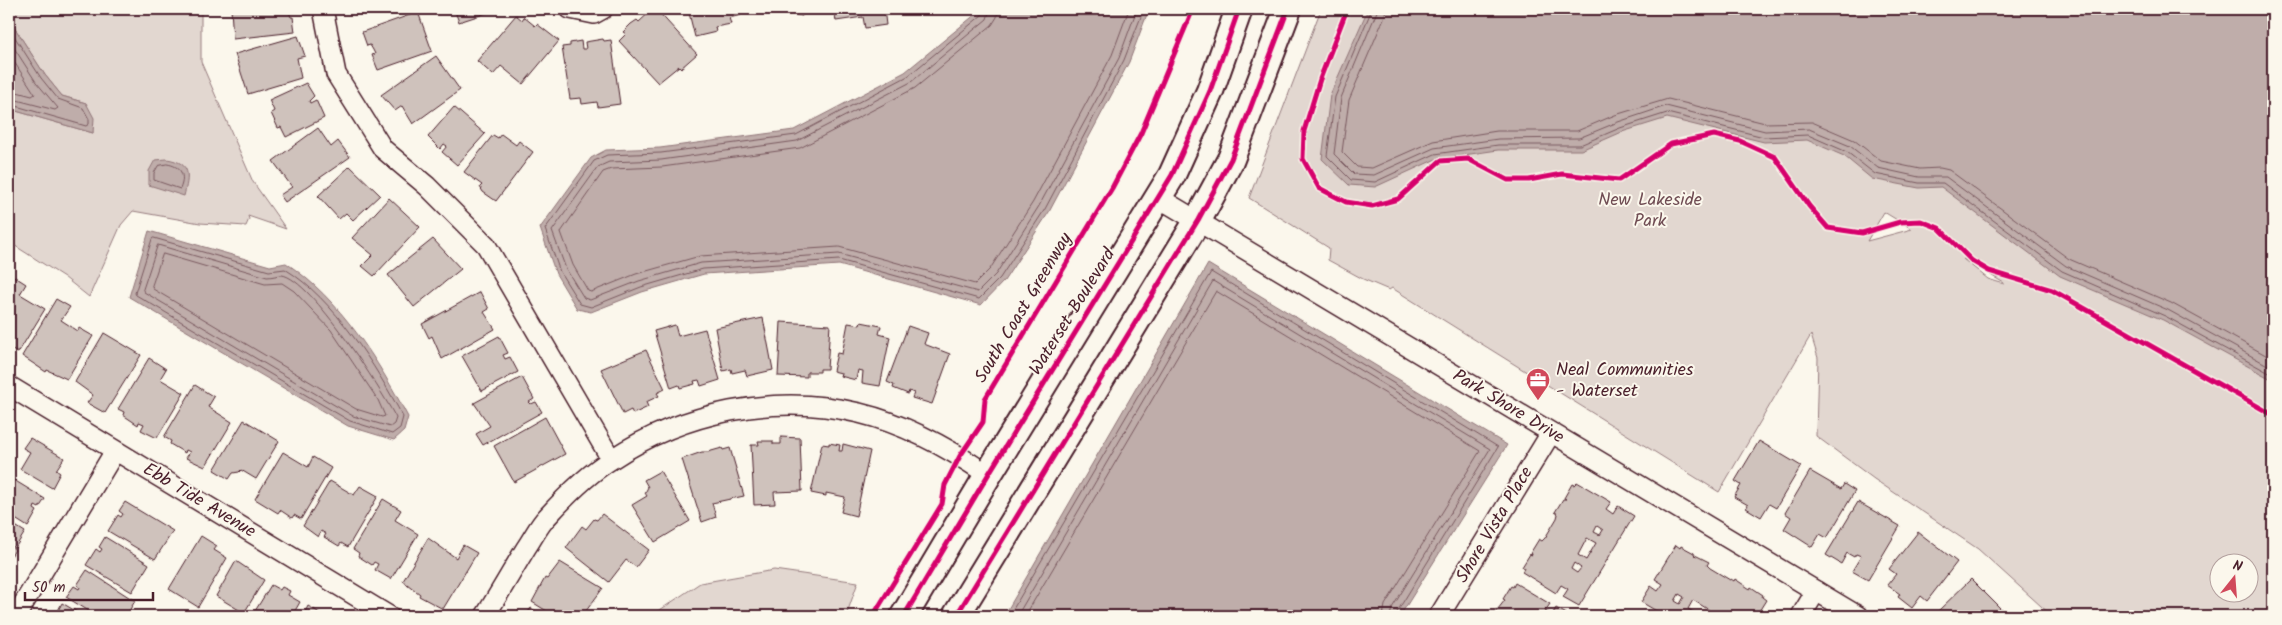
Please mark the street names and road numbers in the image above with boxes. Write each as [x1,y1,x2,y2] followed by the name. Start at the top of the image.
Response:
[967,227,1081,389] street label: South Coast Greenway
[1022,242,1124,381] street label: Waterset Boulevard
[1447,362,1569,452] street label: Park Shore Drive
[137,456,261,546] street label: Ebb Tide Avenue
[1449,461,1541,589] street label: Shore Vista Place

